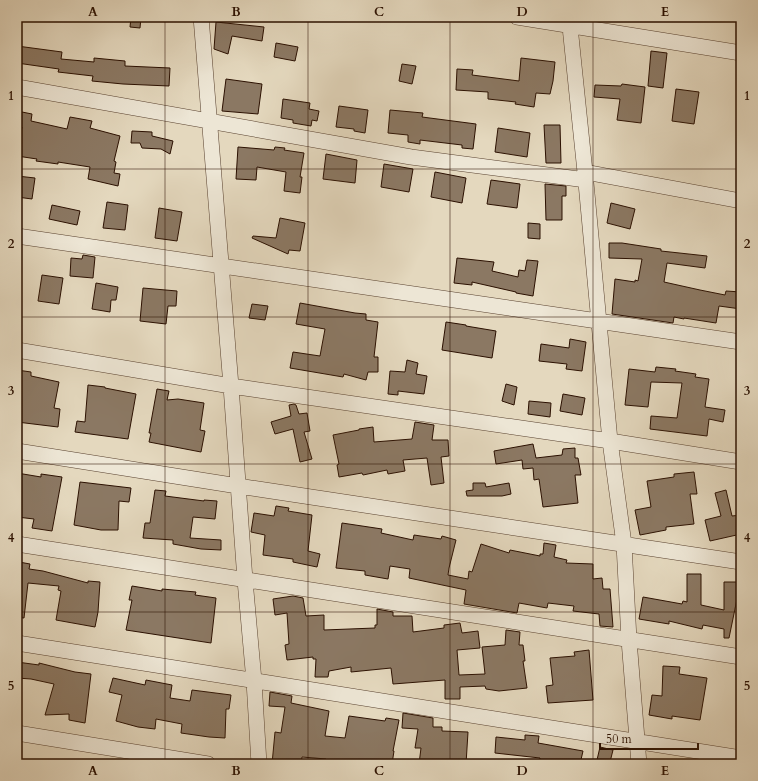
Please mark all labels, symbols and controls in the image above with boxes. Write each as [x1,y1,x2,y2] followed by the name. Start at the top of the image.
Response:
[88,3,98,21] text: A
[231,3,241,21] text: B
[374,3,384,21] text: C
[516,3,528,21] text: D
[661,3,669,21] text: E
[8,87,14,105] text: 1
[744,87,750,105] text: 1
[8,235,15,253] text: 2
[744,235,751,253] text: 2
[8,382,15,400] text: 3
[744,382,751,400] text: 3
[8,529,15,547] text: 4
[744,529,751,547] text: 4
[8,677,14,695] text: 5
[744,677,750,695] text: 5
[600,725,698,751] scale bar
[606,731,633,747] text: 50 m
[88,762,98,780] text: A
[231,762,241,780] text: B
[374,762,384,780] text: C
[516,762,528,780] text: D
[661,762,669,780] text: E

